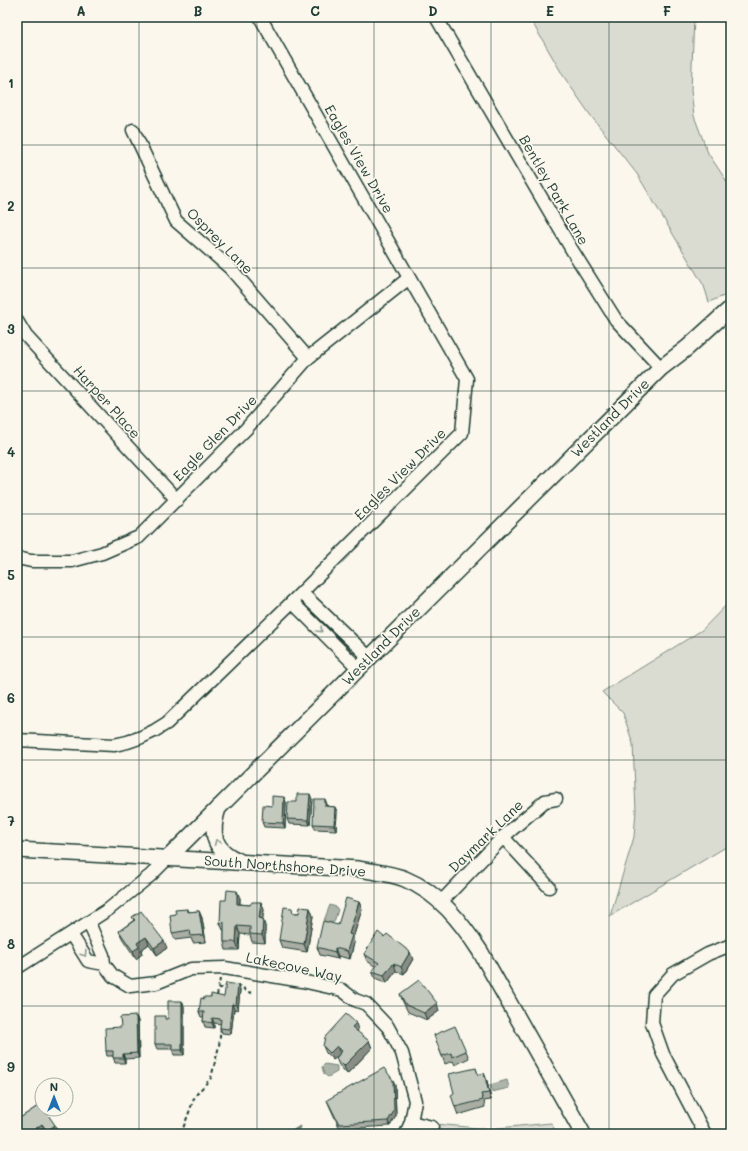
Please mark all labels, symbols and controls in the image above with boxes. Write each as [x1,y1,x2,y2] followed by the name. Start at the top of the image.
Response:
[76,2,86,19] text: A
[194,2,203,19] text: B
[310,2,320,19] text: C
[428,2,438,19] text: D
[546,2,554,19] text: E
[663,2,671,19] text: F
[8,74,14,91] text: 1
[321,101,398,217] street label: Eagles View Drive
[515,131,594,248] street label: Bentley Park Lane
[7,197,15,214] text: 2
[183,203,258,278] street label: Osprey Lane
[7,320,15,337] text: 3
[69,361,145,442] street label: Harper Place
[566,374,653,461] street label: Westland Drive
[168,390,261,485] street label: Eagle Glen Drive
[350,424,450,524] street label: Eagles View Drive
[7,443,15,460] text: 4
[7,566,15,583] text: 5
[337,602,424,689] street label: Westland Drive
[315,625,323,633] one-way arrow
[7,689,15,706] text: 6
[444,795,527,876] street label: Daymark Lane
[7,812,15,829] text: 7
[214,839,222,847] one-way arrow
[203,850,367,881] street label: South Northshore Drive
[7,935,15,952] text: 8
[244,947,344,986] street label: Lakecove Way
[80,950,87,957] one-way arrow
[7,1058,15,1075] text: 9
[34,1077,74,1117] north arrow
[50,1079,58,1094] text: N

